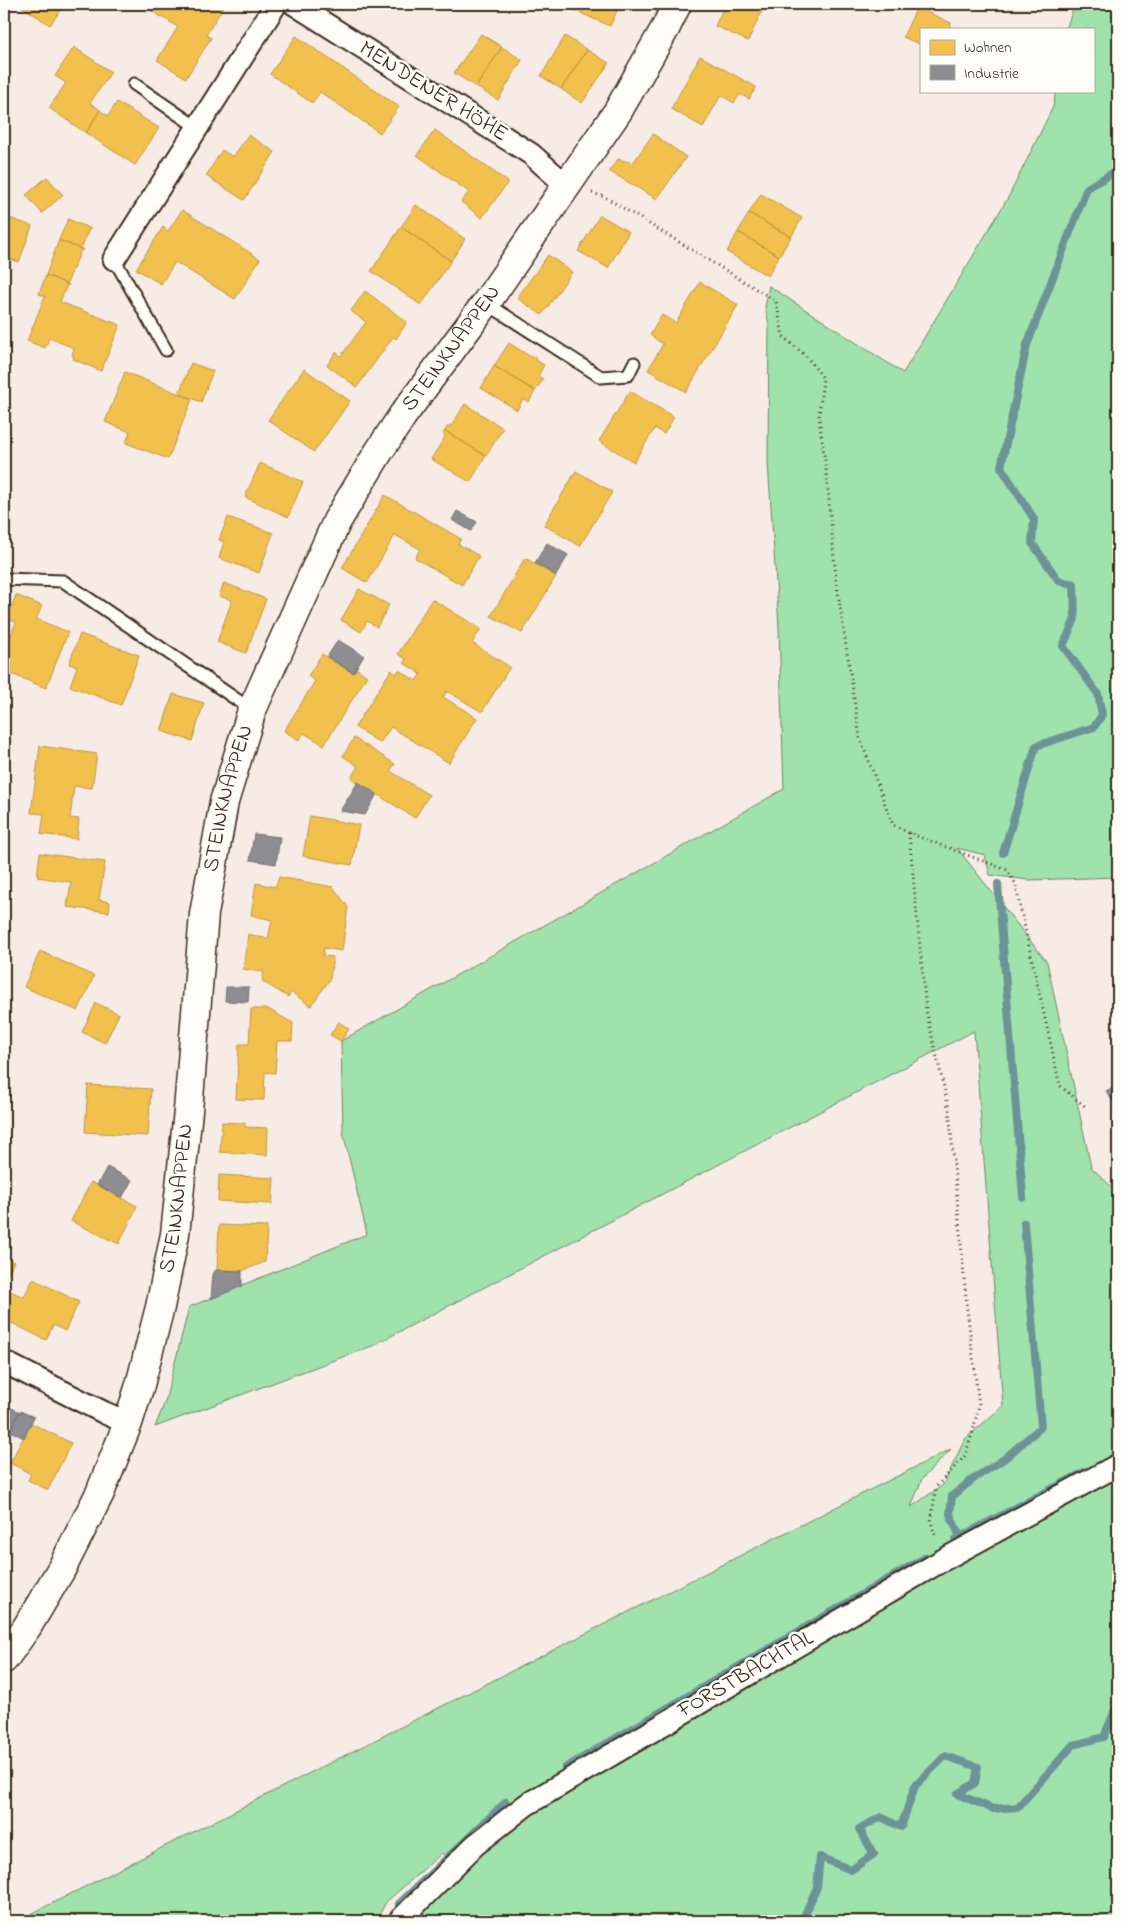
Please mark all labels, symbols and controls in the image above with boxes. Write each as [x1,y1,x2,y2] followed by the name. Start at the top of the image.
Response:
[920,28,1094,92] legend
[352,33,514,151] street label: MENDENER HÖHE
[964,37,1012,59] text: Wohnen
[964,63,1019,85] text: Industrie
[394,279,509,419] street label: STEINKNAPPEN
[196,721,262,874] street label: STEINKNAPPEN
[151,1122,203,1276] street label: STEINKNAPPEN
[671,1623,821,1727] street label: FORSTBACHTAL

